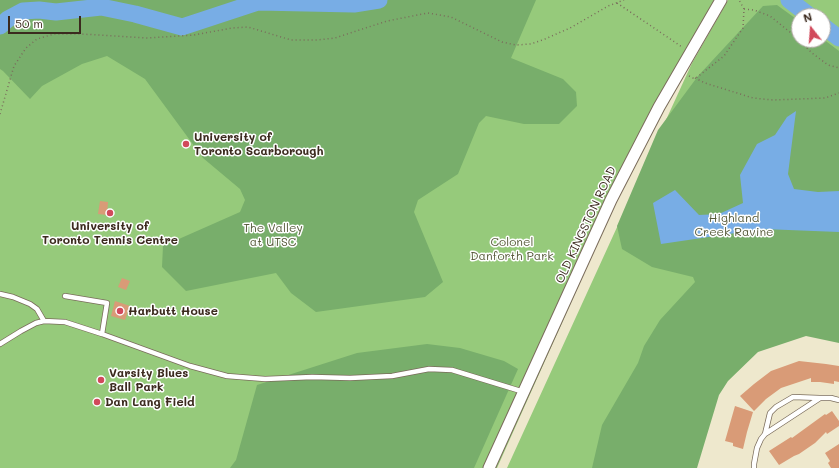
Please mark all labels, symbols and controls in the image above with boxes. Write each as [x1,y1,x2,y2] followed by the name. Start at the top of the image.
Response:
[10,8,83,34] scale bar
[791,8,831,48] north arrow
[801,9,814,25] text: N
[15,15,43,31] text: 50 m
[194,130,323,158] place label: University of Toronto Scarborough
[181,139,191,149] marker: University of Toronto Scarborough
[553,164,619,286] street label: OLD KINGSTON ROAD
[105,208,115,218] marker: University of Toronto Tennis Centre
[695,211,773,239] park label: Highland Creek Ravine
[42,219,178,247] place label: University of Toronto Tennis Centre
[243,221,303,249] park label: The Valley at UTSC
[470,235,554,263] park label: Colonel Danforth Park
[128,304,218,318] place label: Harbutt House
[115,306,125,316] marker: Harbutt House
[109,366,188,394] place label: Varsity Blues Ball Park
[96,375,106,385] marker: Varsity Blues Ball Park
[105,395,195,409] place label: Dan Lang Field
[92,397,102,407] marker: Dan Lang Field

